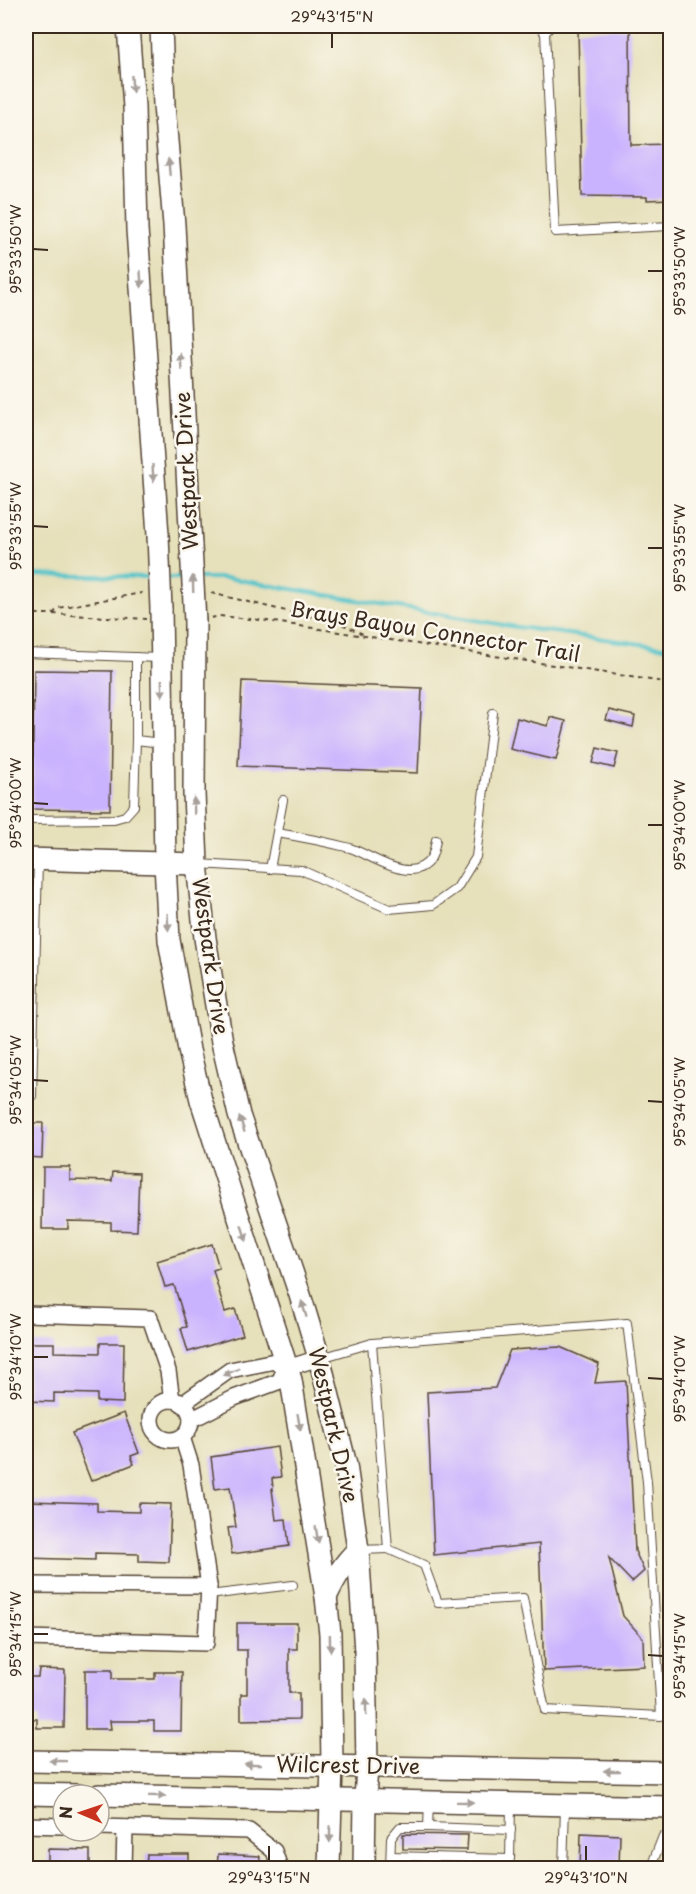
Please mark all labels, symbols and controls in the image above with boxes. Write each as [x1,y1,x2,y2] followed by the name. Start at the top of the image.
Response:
[291,4,373,27] text: 29°43'15"N
[128,74,137,93] one-way arrow
[164,158,174,177] one-way arrow
[3,204,26,294] text: 95°33'50"W
[667,226,690,316] text: 95°33'50"W
[136,269,145,288] one-way arrow
[177,352,186,371] one-way arrow
[165,391,205,551] street label: Westpark Drive
[149,464,158,483] one-way arrow
[3,481,26,570] text: 95°33'55"W
[667,503,690,592] text: 95°33'55"W
[188,575,197,594] one-way arrow
[288,591,583,669] street label: Brays Bayou Connector Trail
[157,679,167,698] one-way arrow
[3,757,26,849] text: 95°34'00"W
[667,779,690,871] text: 95°34'00"W
[190,796,199,815] one-way arrow
[185,875,239,1036] street label: Westpark Drive
[163,912,173,931] one-way arrow
[3,1035,26,1125] text: 95°34'05"W
[667,1057,690,1147] text: 95°34'05"W
[237,1115,246,1133] one-way arrow
[239,1224,249,1242] one-way arrow
[299,1300,308,1318] one-way arrow
[3,1313,26,1401] text: 95°34'10"W
[667,1335,690,1423] text: 95°34'10"W
[302,1344,368,1505] street label: Westpark Drive
[222,1368,239,1377] one-way arrow
[294,1413,303,1432] one-way arrow
[313,1526,322,1545] one-way arrow
[3,1590,26,1677] text: 95°34'15"W
[667,1612,690,1699] text: 95°34'15"W
[325,1633,335,1652] one-way arrow
[362,1698,371,1717] one-way arrow
[276,1747,420,1781] street label: Wilcrest Drive
[48,1756,67,1766] one-way arrow
[243,1759,262,1769] one-way arrow
[603,1766,622,1776] one-way arrow
[51,1783,111,1843] north arrow
[148,1791,167,1801] one-way arrow
[456,1797,475,1807] one-way arrow
[53,1806,77,1819] text: N
[325,1824,335,1843] one-way arrow
[228,1865,310,1888] text: 29°43'15"N
[544,1865,628,1888] text: 29°43'10"N

